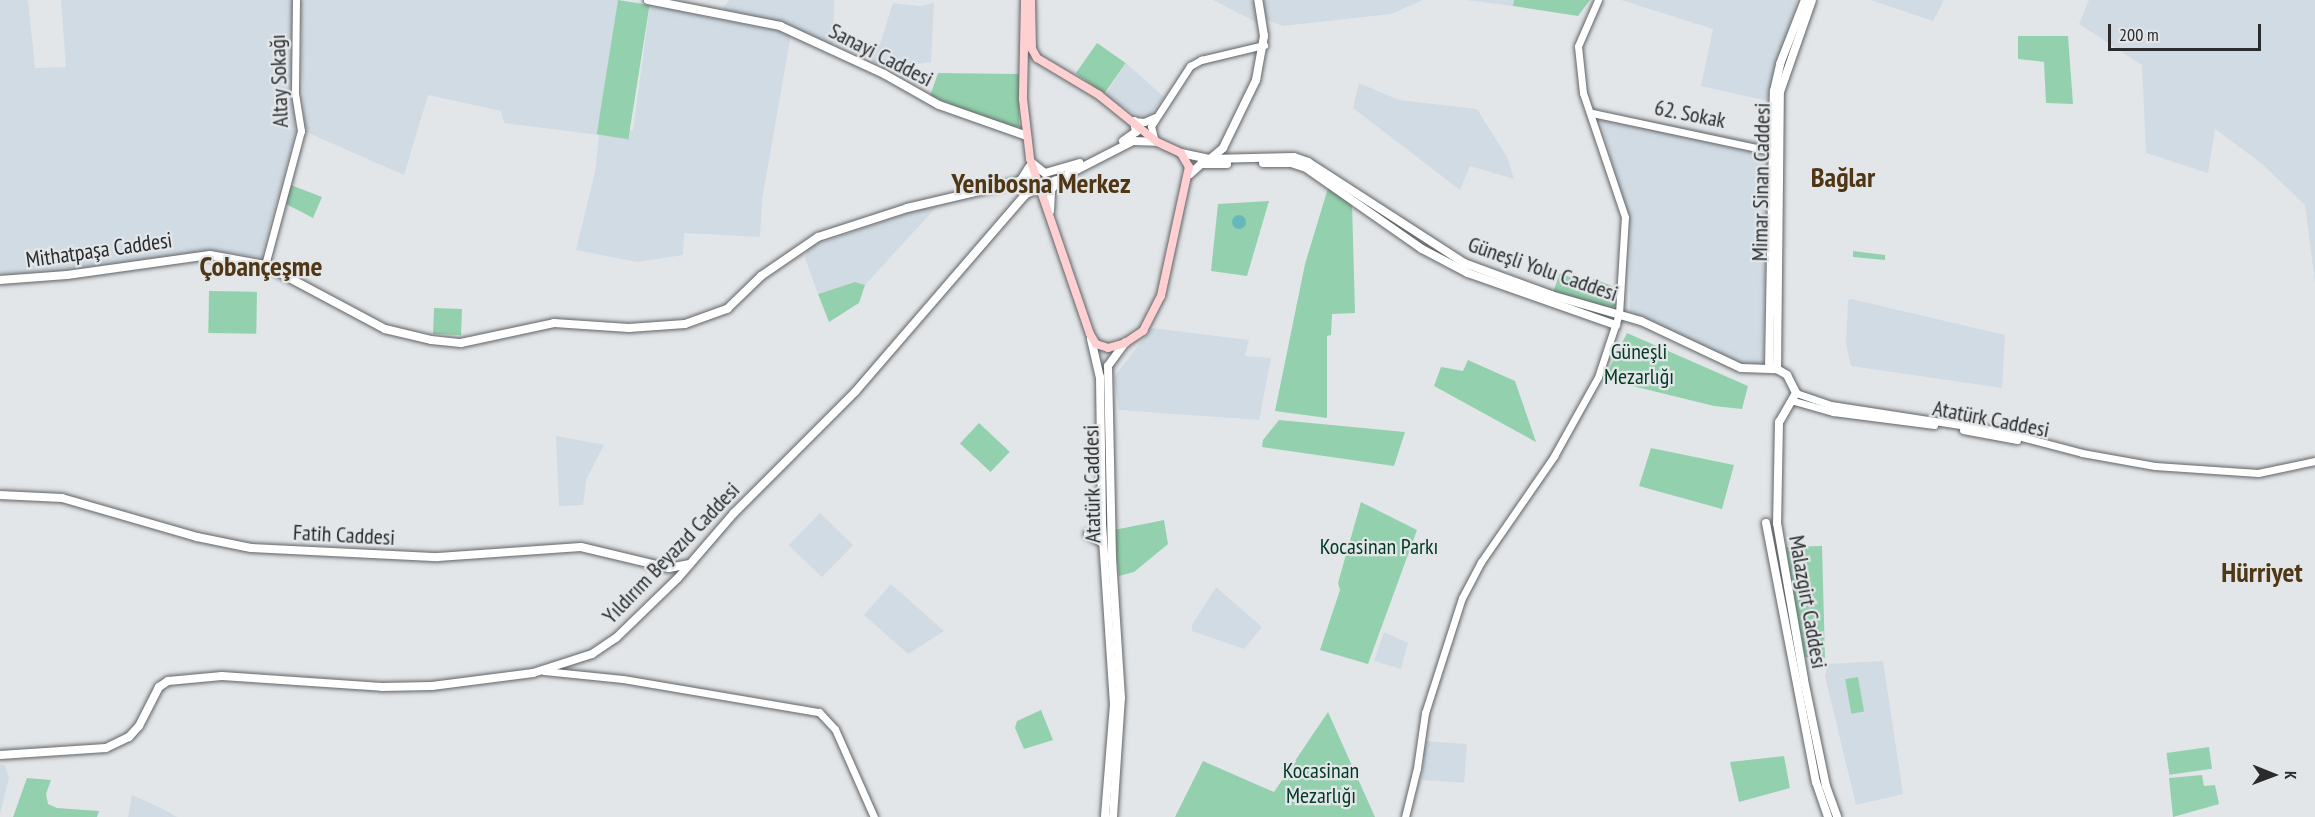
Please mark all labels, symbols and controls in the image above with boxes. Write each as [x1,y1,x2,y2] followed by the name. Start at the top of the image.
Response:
[2111,12,2264,50] scale bar
[825,18,937,92] street label: Sanayi Caddesi
[2119,23,2159,46] text: 200 m
[264,34,294,128] street label: Altay Sokağı
[1652,94,1728,134] street label: 62. Sokak
[1746,103,1776,261] street label: Mimar Sinan Caddesi
[1811,160,1875,194] district label: Bağlar
[951,166,1131,200] district label: Yenibosna Merkez
[24,227,174,273] street label: Mithatpaşa Caddesi
[1464,231,1622,307] street label: Güneşli Yolu Caddesi
[200,249,322,283] district label: Çobançeşme
[1604,338,1674,390] park label: Güneşli Mezarlığı
[1930,395,2052,443] street label: Atatürk Caddesi
[1078,424,1106,544] street label: Atatürk Caddesi
[597,477,745,629] street label: Yıldırım Beyazıd Caddesi
[292,519,396,551] street label: Fatih Caddesi
[1783,533,1833,671] street label: Malazgirt Caddesi
[1320,534,1438,560] park label: Kocasinan Parkı
[2221,555,2303,589] district label: Hürriyet
[2243,745,2303,805] north arrow
[1283,757,1359,808] park label: Kocasinan Mezarlığı
[2281,771,2301,780] text: K

